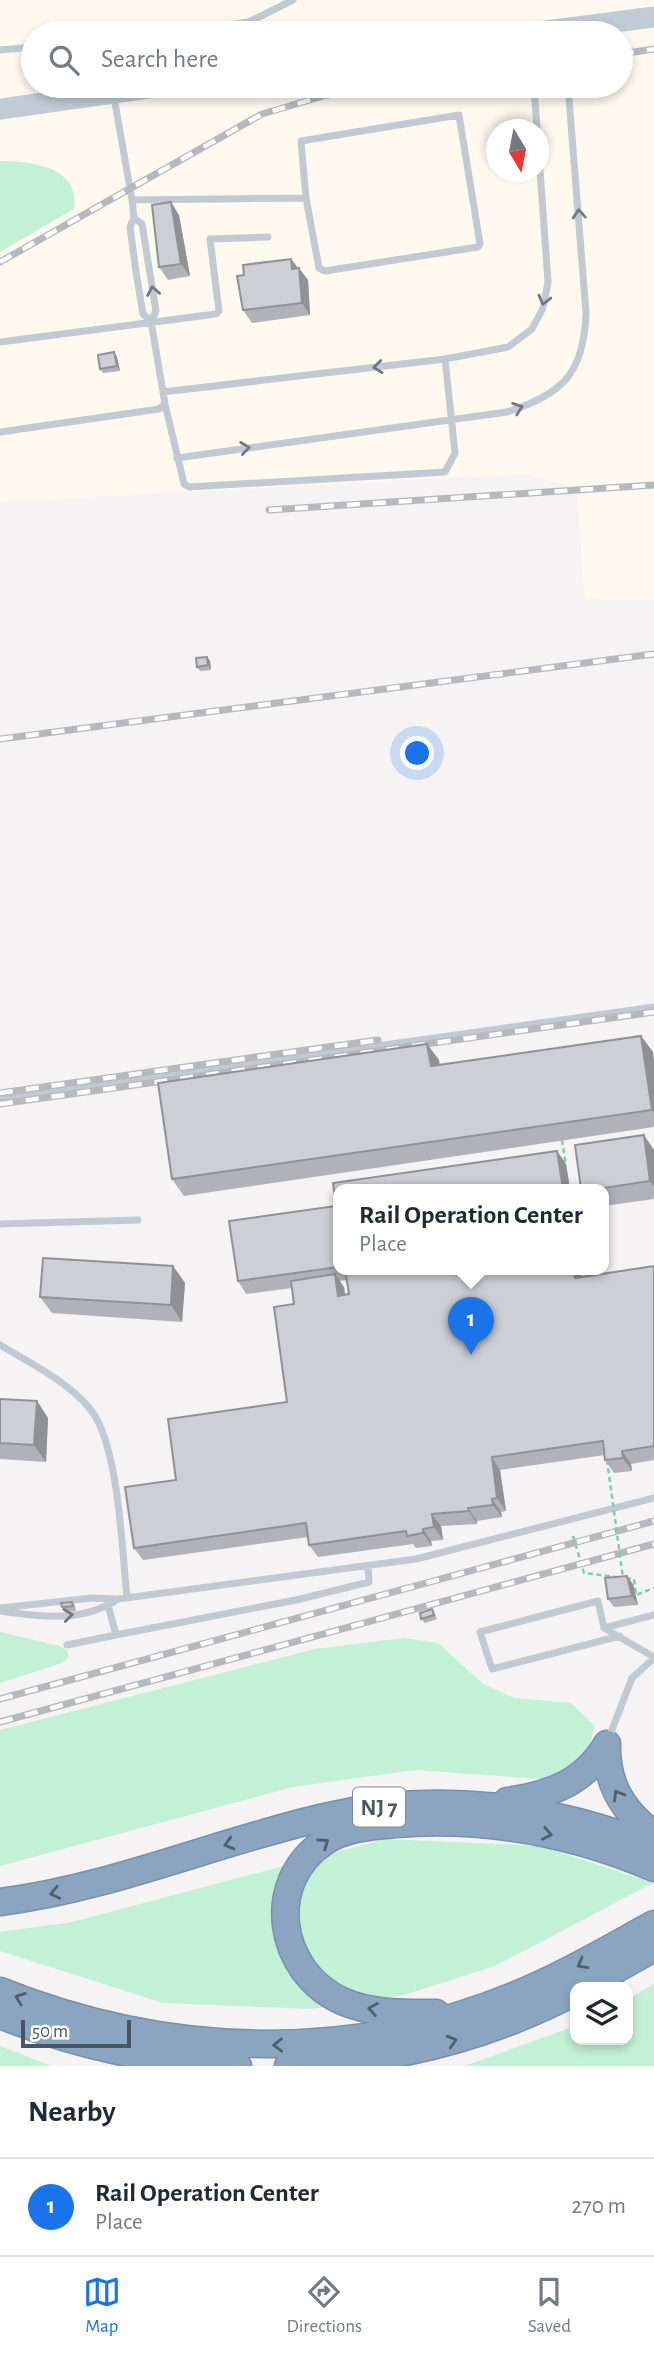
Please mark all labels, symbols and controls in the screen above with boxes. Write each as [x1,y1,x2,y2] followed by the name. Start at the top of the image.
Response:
[21,21,633,98] search box
[45,41,83,79] icon: search
[101,46,219,72] text: Search here
[486,119,549,182] north arrow
[572,208,587,219] one-way arrow
[146,285,161,297] one-way arrow
[538,294,552,306] one-way arrow
[372,359,383,374] one-way arrow
[512,402,524,416] one-way arrow
[239,441,251,456] one-way arrow
[400,736,434,770] your location
[333,1184,609,1275] popup
[359,1202,583,1228] text: Rail Operation Center
[359,1233,407,1256] text: Place
[448,1297,494,1355] pin: 1
[62,1608,74,1623] one-way arrow
[353,1788,405,1826] road number: NJ 7
[613,1789,626,1802] one-way arrow
[541,1825,553,1840] one-way arrow
[223,1835,235,1850] one-way arrow
[316,1839,329,1851] one-way arrow
[49,1884,61,1899] one-way arrow
[577,1956,589,1969] one-way arrow
[570,1982,633,2045] map controls
[570,1982,633,2045] button: layers
[14,1993,26,2007] one-way arrow
[367,2002,379,2017] one-way arrow
[21,2017,131,2049] scale bar
[32,2022,68,2041] text: 50 m
[446,2034,458,2049] one-way arrow
[272,2037,283,2053] one-way arrow
[28,2097,116,2127] text: Nearby
[95,2180,319,2206] text: Rail Operation Center
[47,2195,55,2218] text: 1
[572,2195,626,2218] text: 270 m
[95,2211,143,2234] text: Place
[83,2273,121,2338] tab: Map
[286,2273,362,2338] tab: Directions
[528,2273,571,2338] tab: Saved

